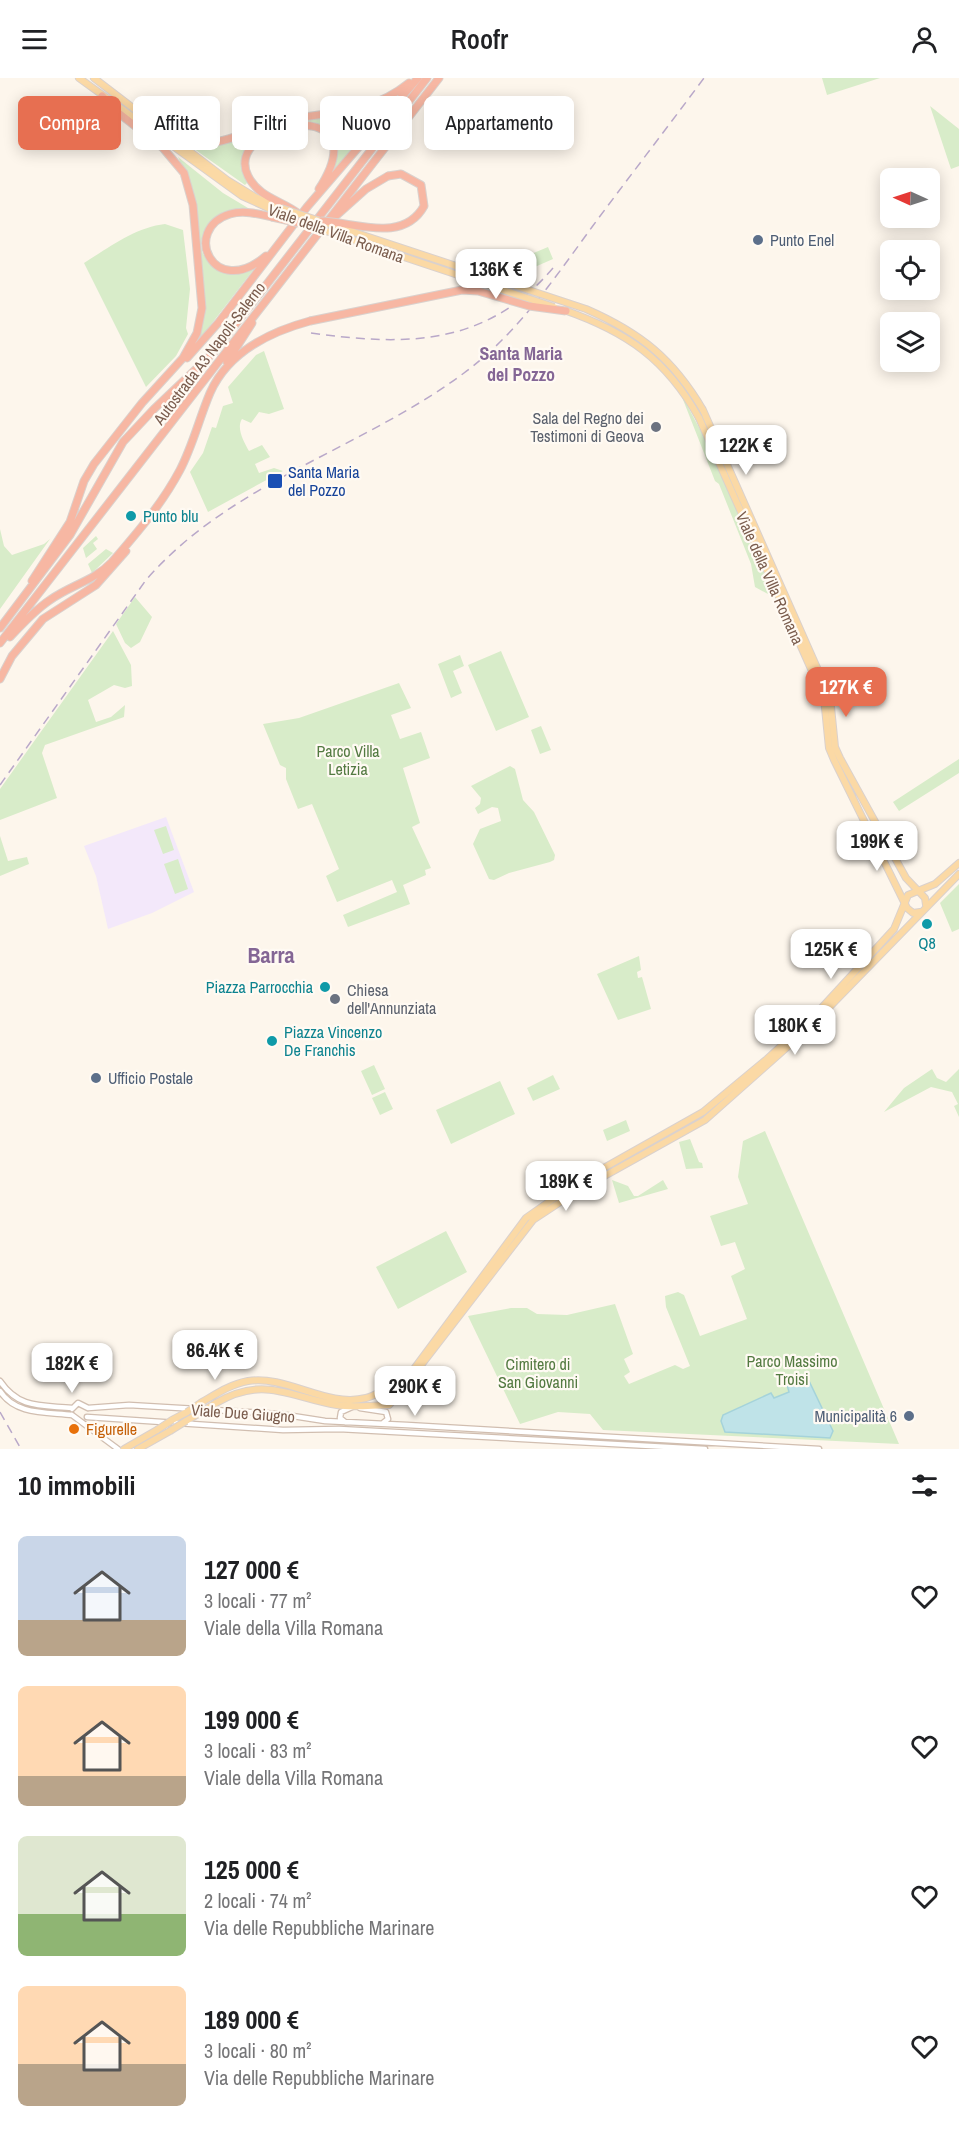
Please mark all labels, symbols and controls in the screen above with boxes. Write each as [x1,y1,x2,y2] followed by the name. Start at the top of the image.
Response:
[451,21,508,57] text: Roofr
[18,23,51,56] icon: menu
[908,23,941,56] icon: person
[18,96,121,150] chip: Compra
[133,96,220,150] chip: Affitta
[232,96,308,150] chip: Filtri
[320,96,412,150] chip: Nuovo
[424,96,574,150] chip: Appartamento
[880,168,940,228] north arrow
[880,168,940,372] map controls
[265,198,408,268] street label: Viale della Villa Romana
[770,229,834,251] place label: Punto Enel
[751,233,765,247] marker: Punto Enel
[880,240,940,300] button: locate
[447,249,545,300] pin: 136K €
[470,255,522,282] text: 136K €
[147,277,270,430] street label: Autostrada A3 Napoli-Salerno
[880,312,940,372] button: layers
[480,341,563,387] district label: Santa Maria del Pozzo
[530,407,645,447] place label: Sala del Regno dei Testimoni di Geova
[649,420,663,434] marker: Sala del Regno dei Testimoni di Geova
[697,425,795,476] pin: 122K €
[720,431,772,458] text: 122K €
[288,461,360,501] place label: Santa Maria del Pozzo
[266,472,284,490] marker: Santa Maria del Pozzo
[143,505,198,527] place label: Punto blu
[731,508,809,649] street label: Viale della Villa Romana
[124,509,138,523] marker: Punto blu
[797,667,895,718] pin: 127K €
[820,673,872,700] text: 127K €
[316,740,380,780] park label: Parco Villa Letizia
[828,821,926,872] pin: 199K €
[851,827,903,854] text: 199K €
[920,917,934,931] marker: Q8
[782,929,880,980] pin: 125K €
[918,932,936,954] place label: Q8
[805,935,857,962] text: 125K €
[247,940,295,970] district label: Barra
[206,976,314,998] place label: Piazza Parrocchia
[347,979,437,1019] place label: Chiesa dell'Annunziata
[318,980,332,994] marker: Piazza Parrocchia
[328,992,342,1006] marker: Chiesa dell'Annunziata
[746,1005,844,1056] pin: 180K €
[769,1011,821,1038] text: 180K €
[284,1021,382,1061] place label: Piazza Vincenzo De Franchis
[265,1034,279,1048] marker: Piazza Vincenzo De Franchis
[108,1067,193,1089] place label: Ufficio Postale
[89,1071,103,1085] marker: Ufficio Postale
[517,1161,615,1212] pin: 189K €
[540,1167,592,1194] text: 189K €
[160,1330,270,1381] pin: 86.4K €
[186,1336,244,1363] text: 86.4K €
[23,1343,121,1394] pin: 182K €
[46,1349,98,1376] text: 182K €
[746,1350,838,1390] park label: Parco Massimo Troisi
[498,1353,578,1393] park label: Cimitero di San Giovanni
[366,1366,464,1417] pin: 290K €
[389,1372,441,1399] text: 290K €
[190,1398,296,1428] street label: Viale Due Giugno
[815,1405,897,1427] place label: Municipalità 6
[902,1409,916,1423] marker: Municipalità 6
[86,1418,137,1440] place label: Figurelle
[67,1422,81,1436] marker: Figurelle
[18,1468,135,1503] text: 10 immobili
[908,1469,941,1502] icon: filters
[204,1552,299,1587] text: 127 000 €
[66,1560,138,1632] icon: home
[908,1580,941,1613] icon: heart
[204,1587,312,1614] text: 3 locali · 77 m²
[204,1614,383,1641] text: Viale della Villa Romana
[204,1702,299,1737] text: 199 000 €
[66,1710,138,1782] icon: home
[908,1730,941,1763] icon: heart
[204,1737,312,1764] text: 3 locali · 83 m²
[204,1764,383,1791] text: Viale della Villa Romana
[204,1852,299,1887] text: 125 000 €
[66,1860,138,1932] icon: home
[908,1880,941,1913] icon: heart
[204,1887,312,1914] text: 2 locali · 74 m²
[204,1914,434,1941] text: Via delle Repubbliche Marinare
[204,2002,299,2037] text: 189 000 €
[66,2010,138,2082] icon: home
[908,2030,941,2063] icon: heart
[204,2037,312,2064] text: 3 locali · 80 m²
[204,2064,434,2091] text: Via delle Repubbliche Marinare

